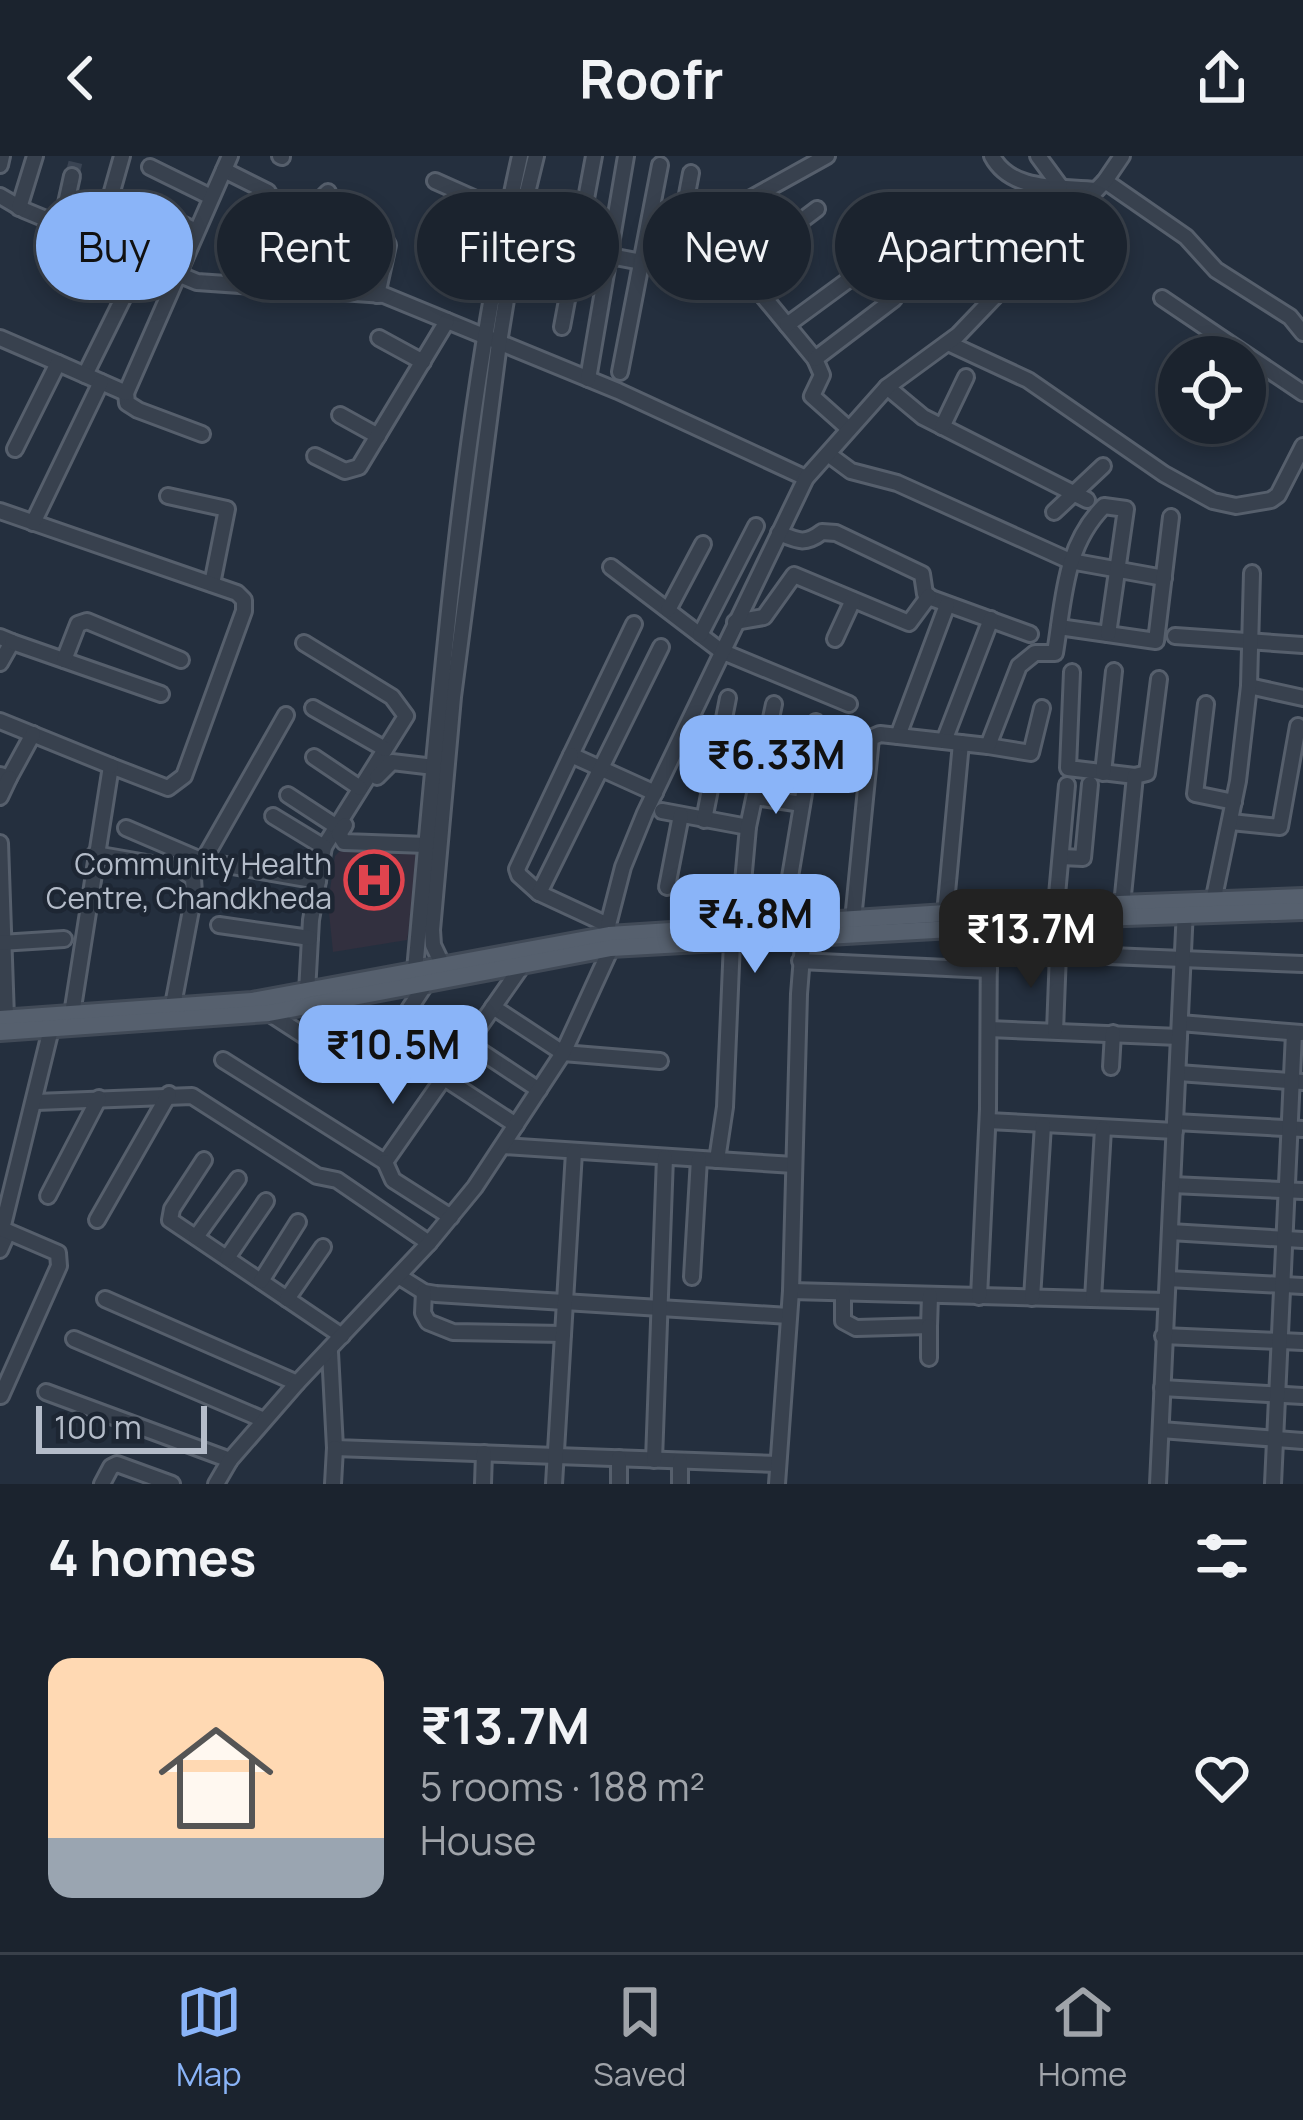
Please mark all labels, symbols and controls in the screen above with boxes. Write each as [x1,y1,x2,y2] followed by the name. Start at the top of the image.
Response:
[579,41,724,115] text: Roofr
[48,45,114,111] icon: back
[1189,45,1255,111] icon: share
[36,192,193,300] chip: Buy
[217,192,393,300] chip: Rent
[417,192,619,300] chip: Filters
[643,192,811,300] chip: New
[835,192,1127,300] chip: Apartment
[1158,336,1266,444] map controls
[1158,336,1266,444] button: locate
[678,715,874,817] pin: ₹6.33M
[707,727,845,781] text: ₹6.33M
[46,843,332,918] place label: Community Health Centre, Chandkheda
[343,849,405,911] hospital icon: Community Health Centre, Chandkheda
[671,874,839,976] pin: ₹4.8M
[697,886,813,940] text: ₹4.8M
[933,889,1129,991] pin: ₹13.7M
[966,901,1096,955] text: ₹13.7M
[295,1005,491,1107] pin: ₹10.5M
[326,1017,460,1071] text: ₹10.5M
[36,1400,207,1453] scale bar
[54,1404,142,1449] text: 100 m
[48,1522,256,1591] text: 4 homes
[1189,1523,1255,1589] icon: filters
[420,1690,590,1759] text: ₹13.7M
[144,1706,288,1850] icon: home
[1189,1745,1255,1811] icon: heart
[420,1759,705,1813] text: 5 rooms · 188 m²
[420,1813,536,1867] text: House
[176,1979,242,2096] tab: Map
[593,1979,686,2096] tab: Saved
[1038,1979,1127,2096] tab: Home

